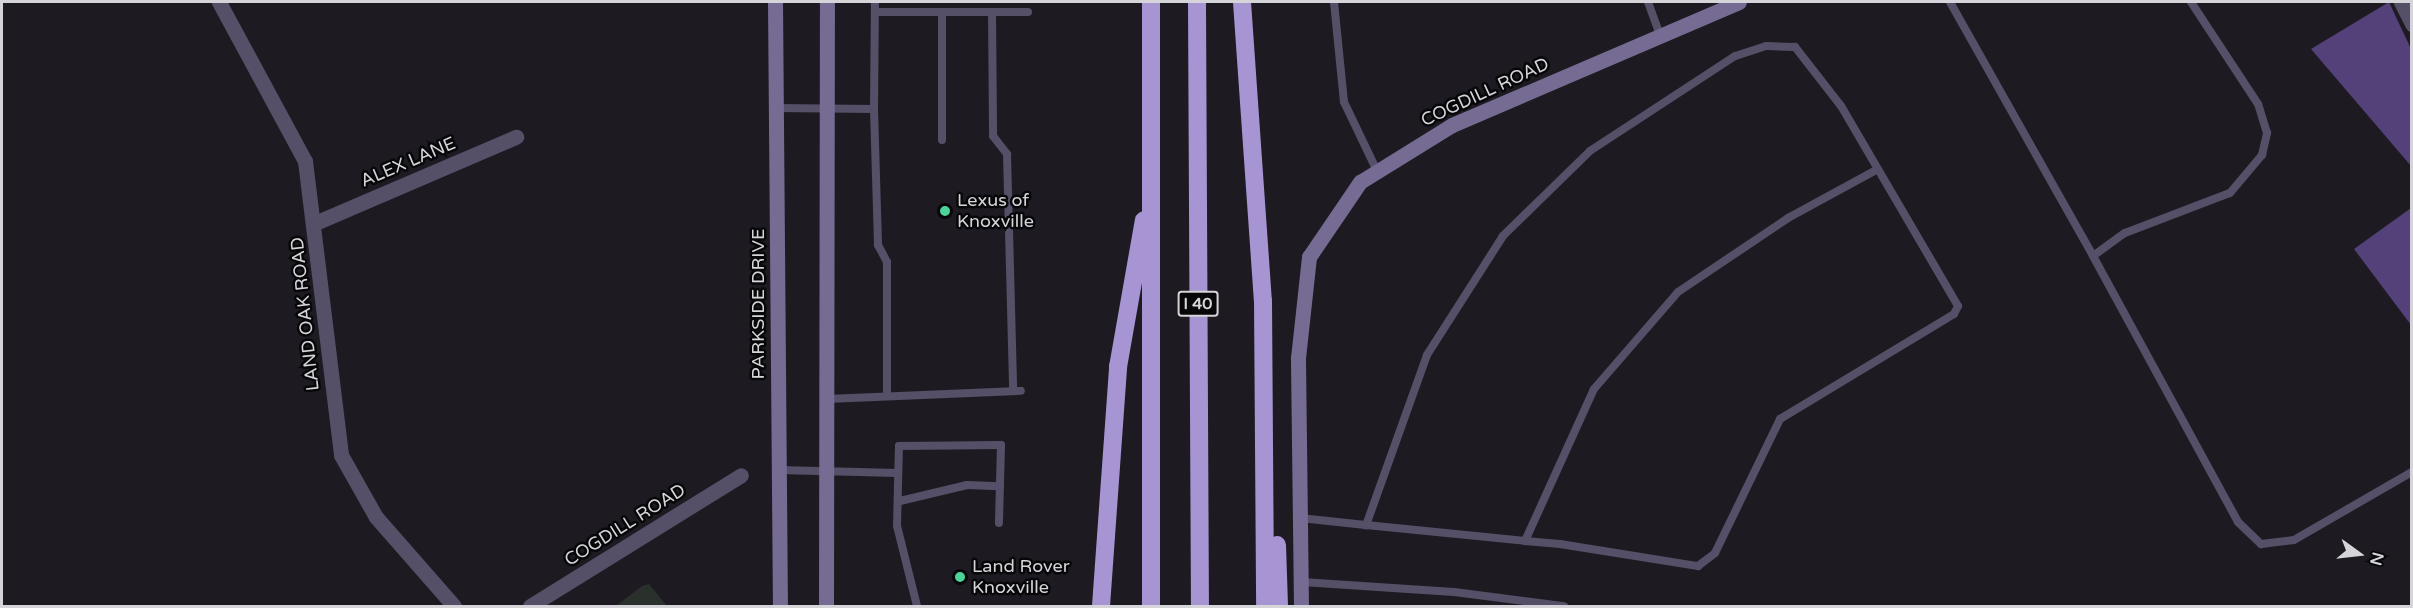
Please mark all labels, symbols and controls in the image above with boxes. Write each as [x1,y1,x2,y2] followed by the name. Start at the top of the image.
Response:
[1418,53,1552,131] street label: COGDILL ROAD
[357,132,459,192] street label: ALEX LANE
[957,190,1034,232] place label: Lexus of Knoxville
[938,204,952,218] marker: Lexus of Knoxville
[747,229,769,379] street label: PARKSIDE DRIVE
[286,236,324,392] street label: LAND OAK ROAD
[1177,291,1219,317] road number: I 40
[561,479,689,571] street label: COGDILL ROAD
[2329,524,2389,584] north arrow
[2365,550,2388,567] text: N
[972,556,1070,598] place label: Land Rover Knoxville
[953,570,967,584] marker: Land Rover Knoxville

